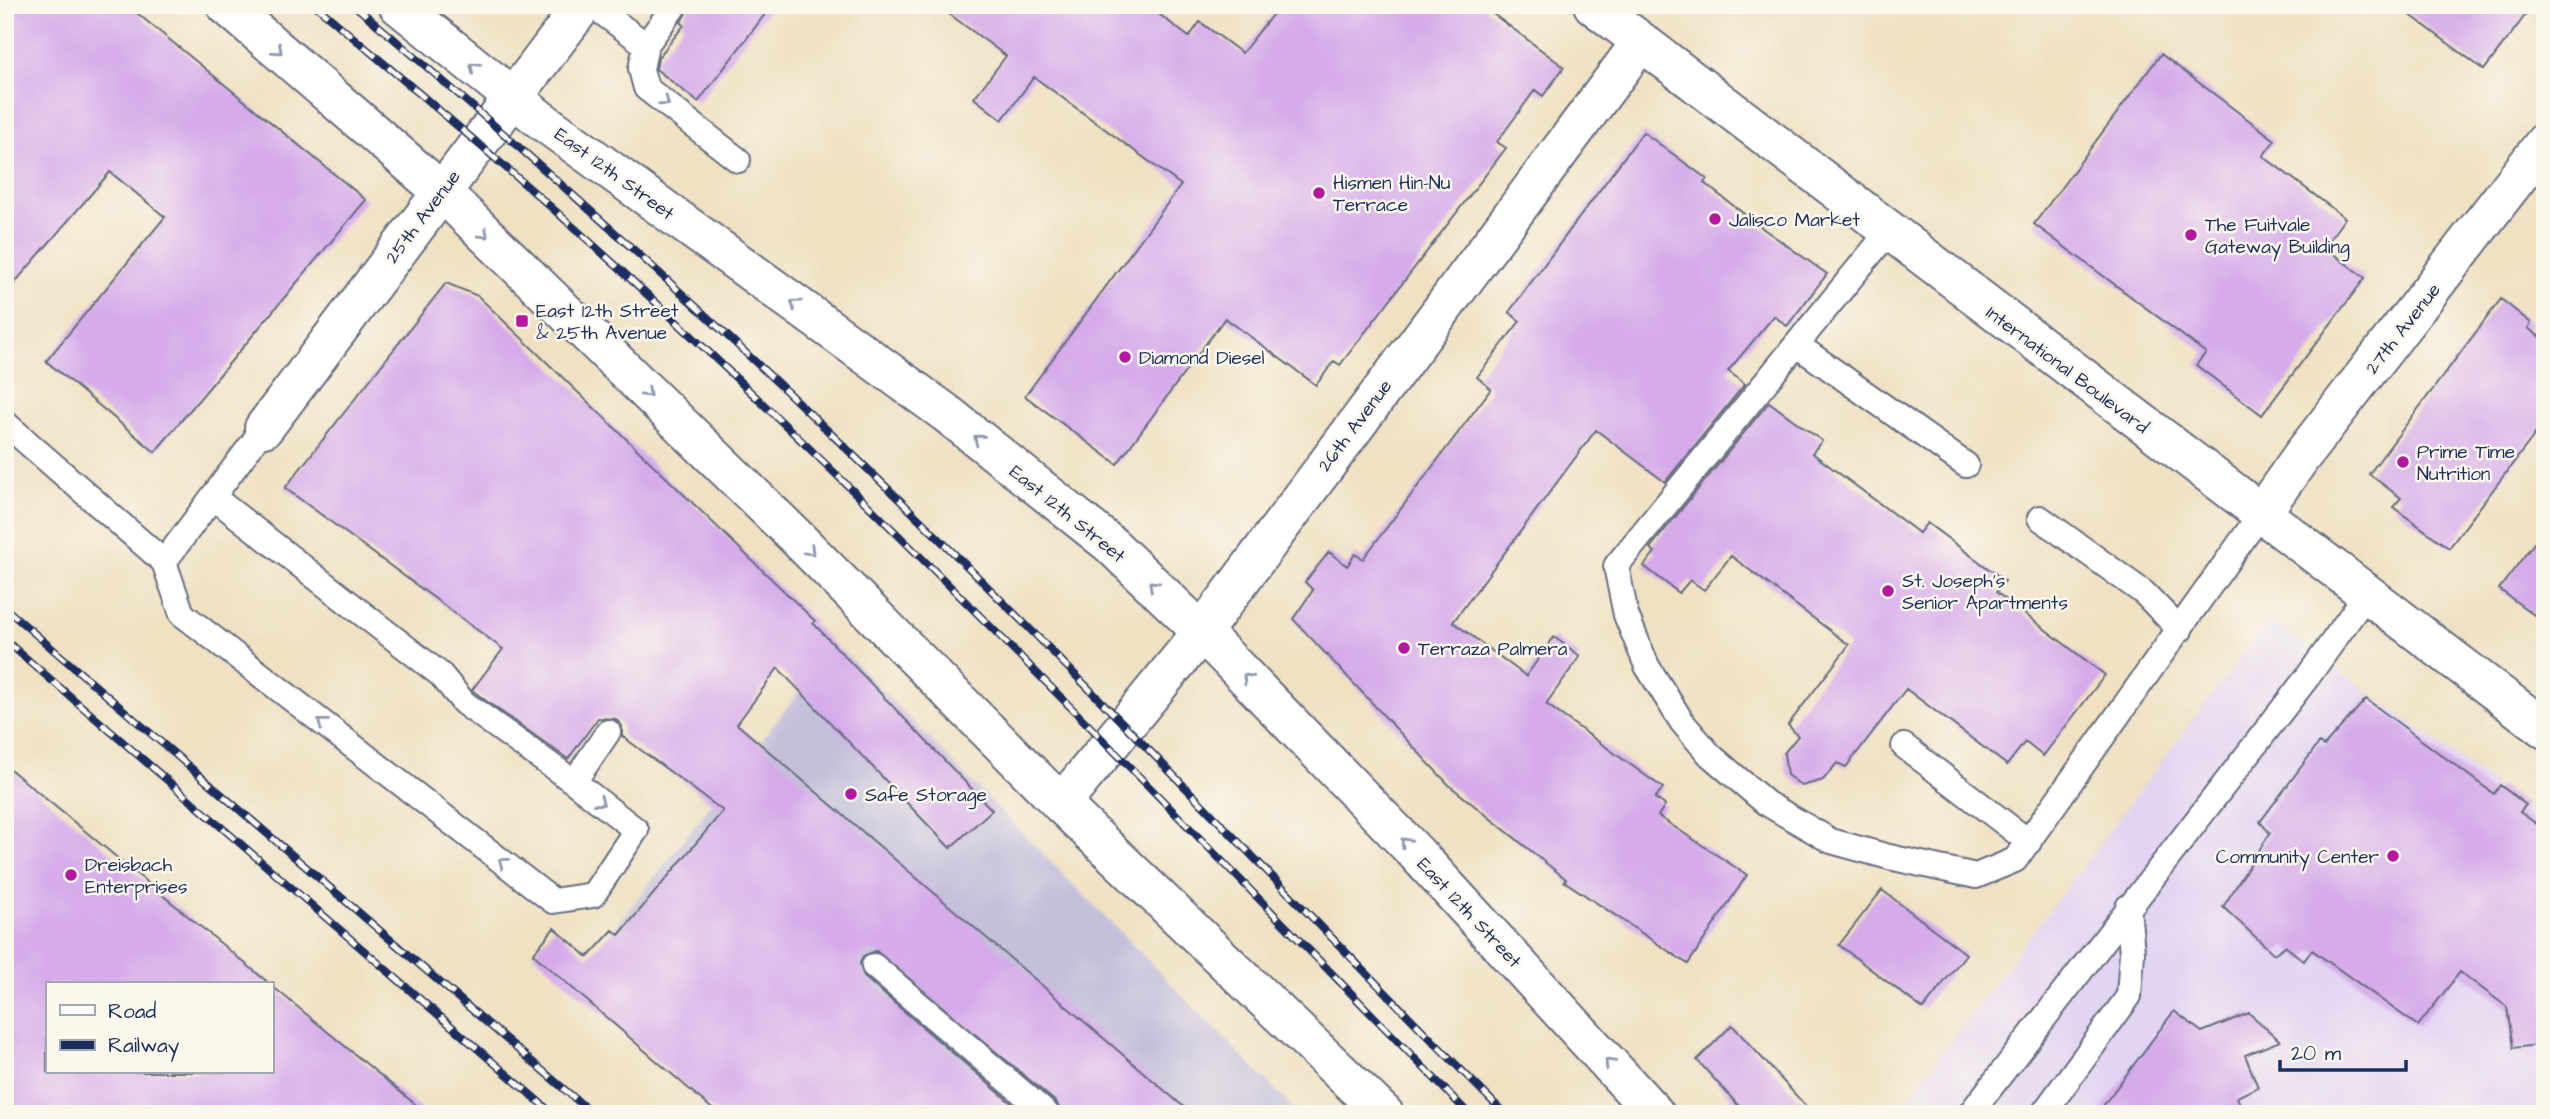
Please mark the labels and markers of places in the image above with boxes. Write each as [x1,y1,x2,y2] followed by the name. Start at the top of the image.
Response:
[1333,170,1451,219] place label: Hismen Hin-Nu Terrace
[1311,185,1327,201] marker: Hismen Hin-Nu Terrace
[1729,207,1860,234] place label: Jalisco Market
[1707,211,1723,227] marker: Jalisco Market
[2205,212,2350,262] place label: The Fuitvale Gateway Building
[2183,227,2199,243] marker: The Fuitvale Gateway Building
[536,298,679,347] place label: East 12th Street & 25th Avenue
[514,313,530,329] marker: East 12th Street & 25th Avenue
[1139,345,1264,372] place label: Diamond Diesel
[1117,349,1133,365] marker: Diamond Diesel
[2417,439,2515,488] place label: Prime Time Nutrition
[2395,454,2411,470] marker: Prime Time Nutrition
[1902,568,2068,617] place label: St. Joseph’s Senior Apartments
[1880,583,1896,599] marker: St. Joseph’s Senior Apartments
[1418,636,1568,663] place label: Terraza Palmera
[1396,640,1412,656] marker: Terraza Palmera
[865,782,987,810] place label: Safe Storage
[843,786,859,802] marker: Safe Storage
[2216,844,2380,872] place label: Community Center
[2385,848,2401,864] marker: Community Center
[85,852,187,901] place label: Dreisbach Enterprises
[63,867,79,883] marker: Dreisbach Enterprises

